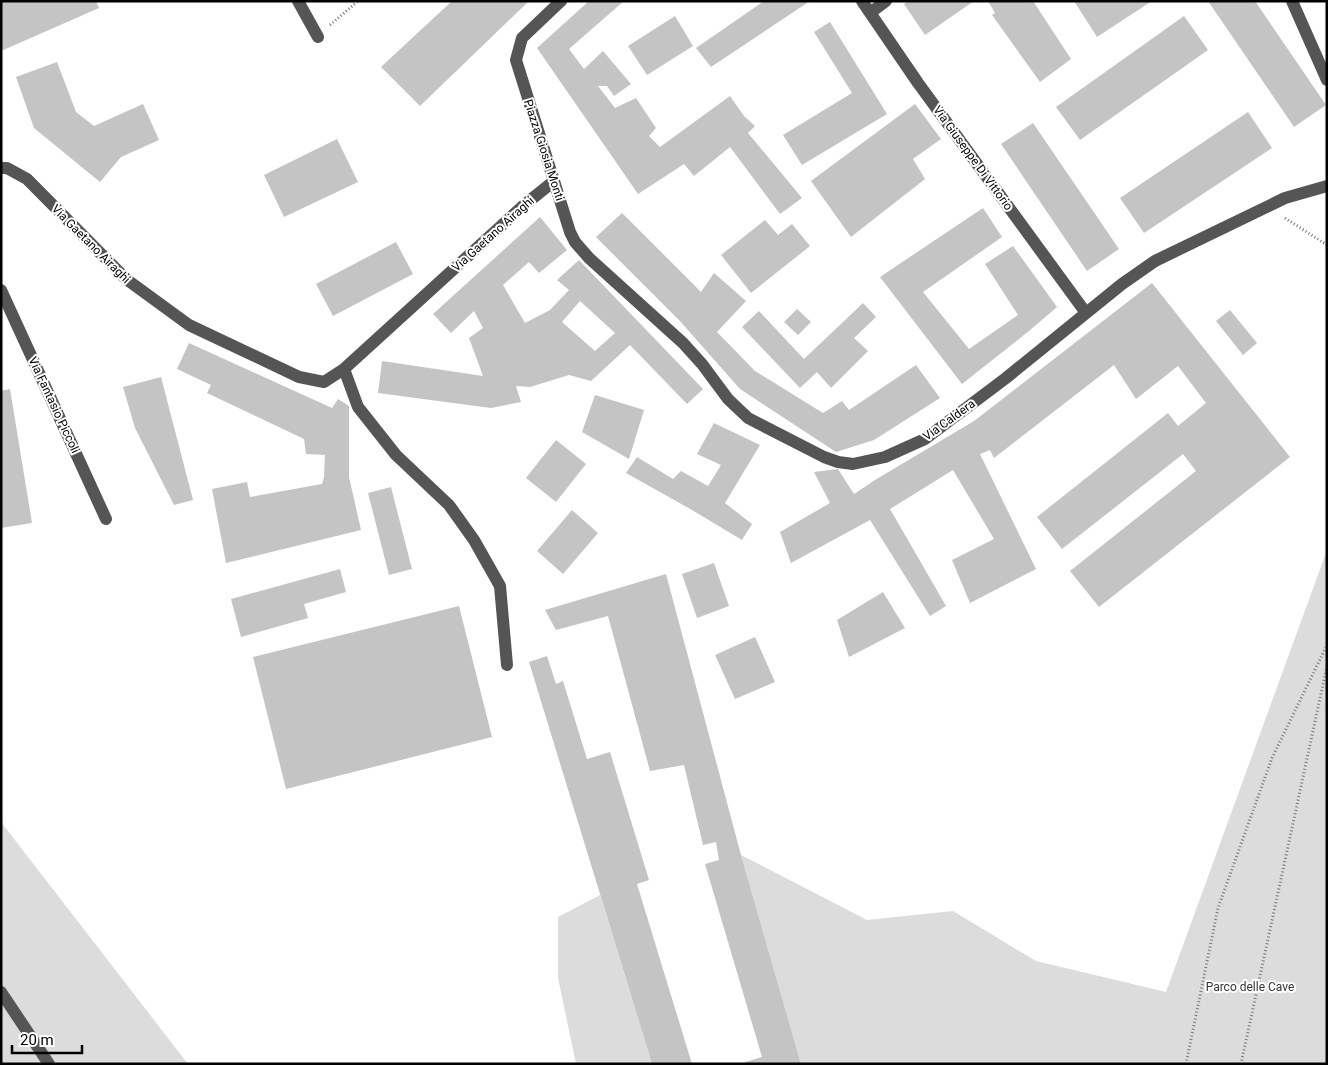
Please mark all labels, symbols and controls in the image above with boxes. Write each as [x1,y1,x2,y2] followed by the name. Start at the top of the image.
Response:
[521,98,567,203] street label: Piazza Giosia Monti
[930,103,1016,213] street label: Via Giuseppe Di Vittorio
[449,193,537,274] street label: Via Gaetano Airaghi
[49,202,133,286] street label: Via Gaetano Airaghi
[26,355,83,456] street label: Via Fantasio Piccoli
[920,396,978,444] street label: Via Caldera
[1206,980,1294,994] park label: Parco delle Cave
[12,1022,82,1054] scale bar
[20,1031,54,1049] text: 20 m

